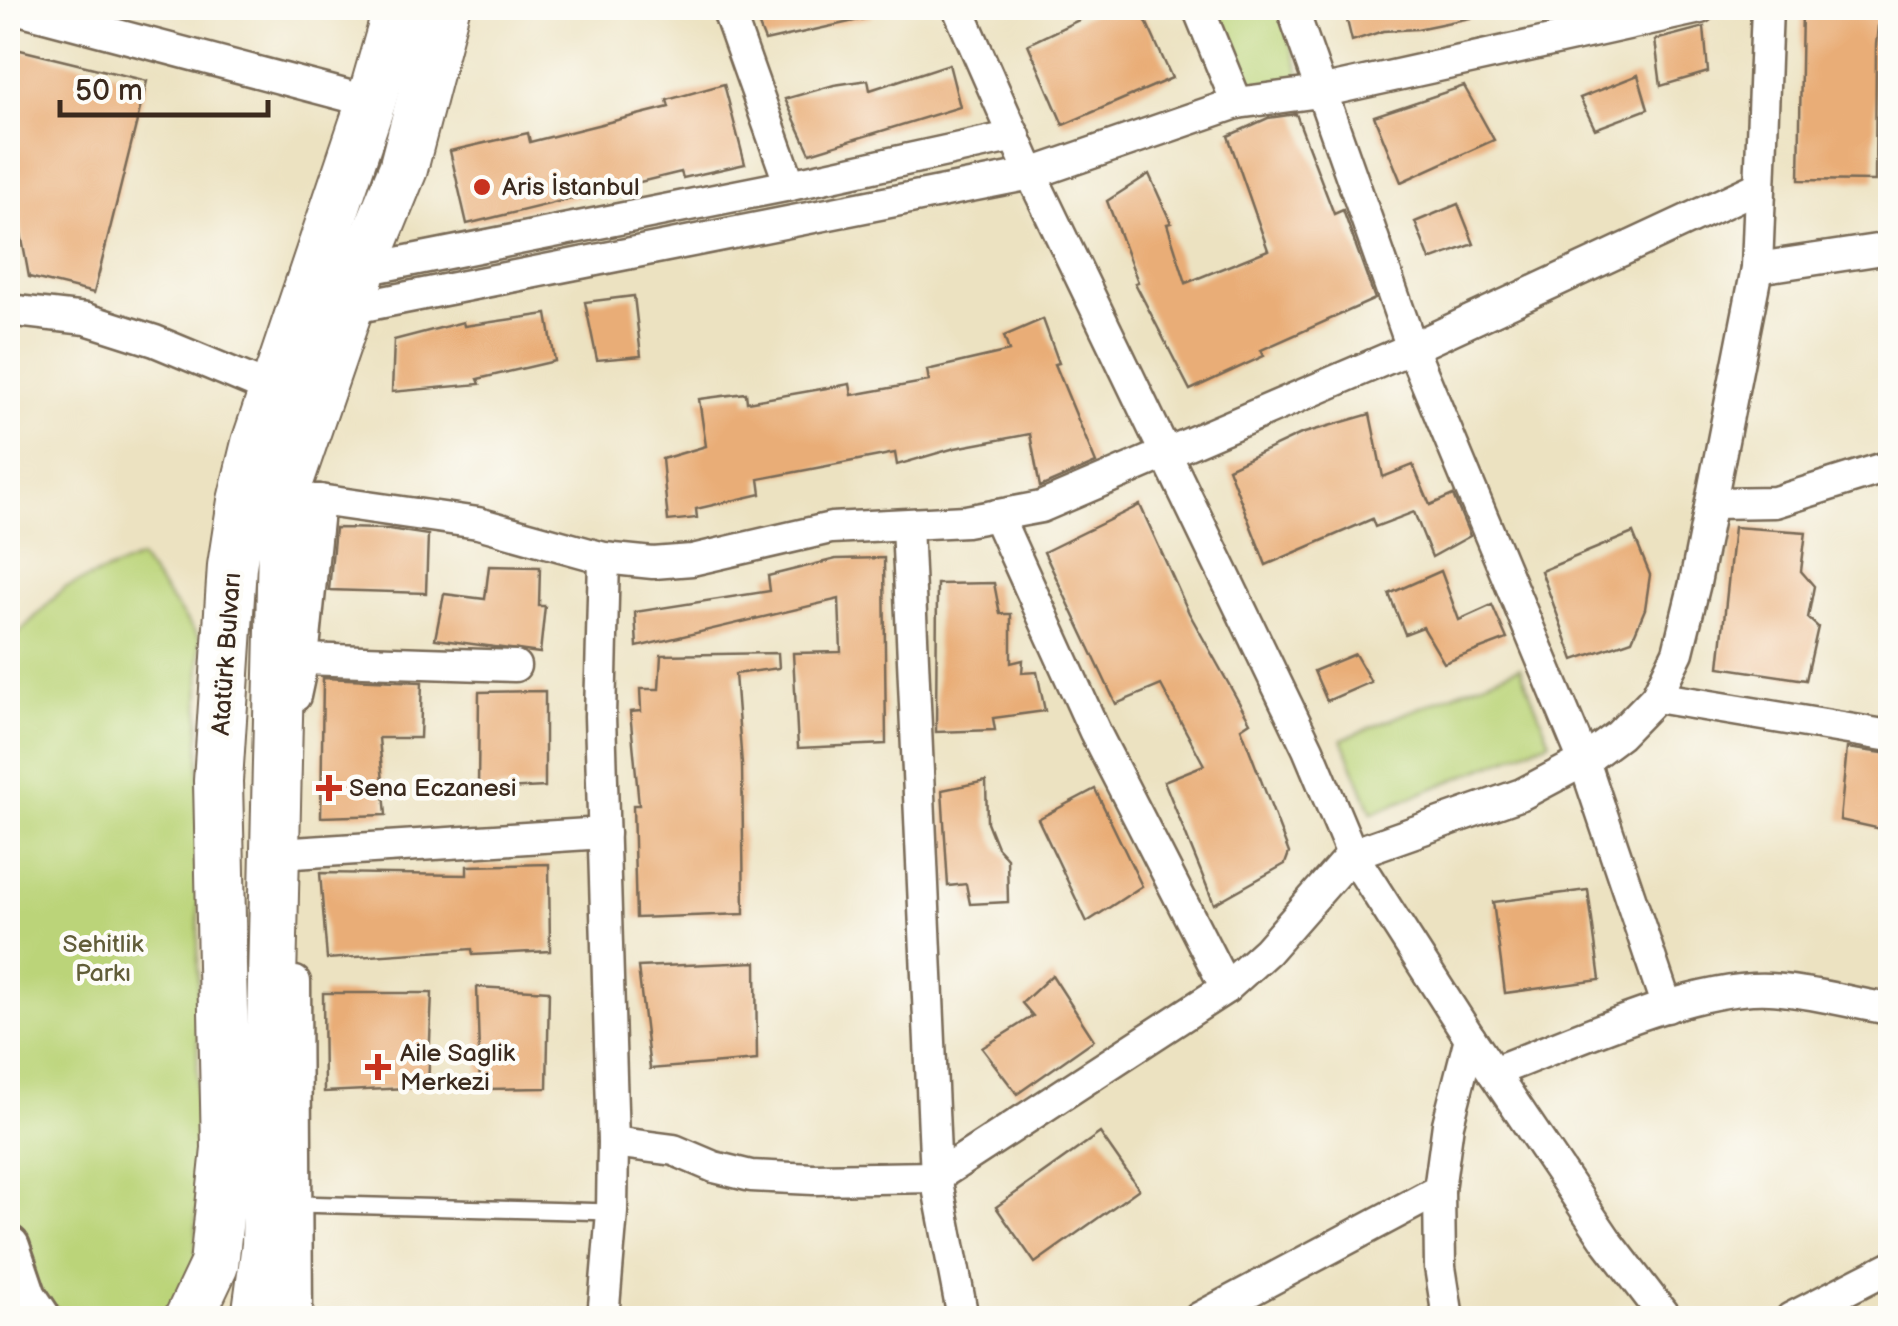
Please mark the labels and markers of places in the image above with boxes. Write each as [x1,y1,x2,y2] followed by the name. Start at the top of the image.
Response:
[502,172,640,203] place label: Aris İstanbul
[471,176,493,198] marker: Aris İstanbul
[349,773,517,804] place label: Sena Eczanesi
[318,777,340,799] marker: Sena Eczanesi
[400,1038,516,1098] place label: Aile Saglik Merkezi
[365,1054,391,1080] marker: Aile Saglik Merkezi

